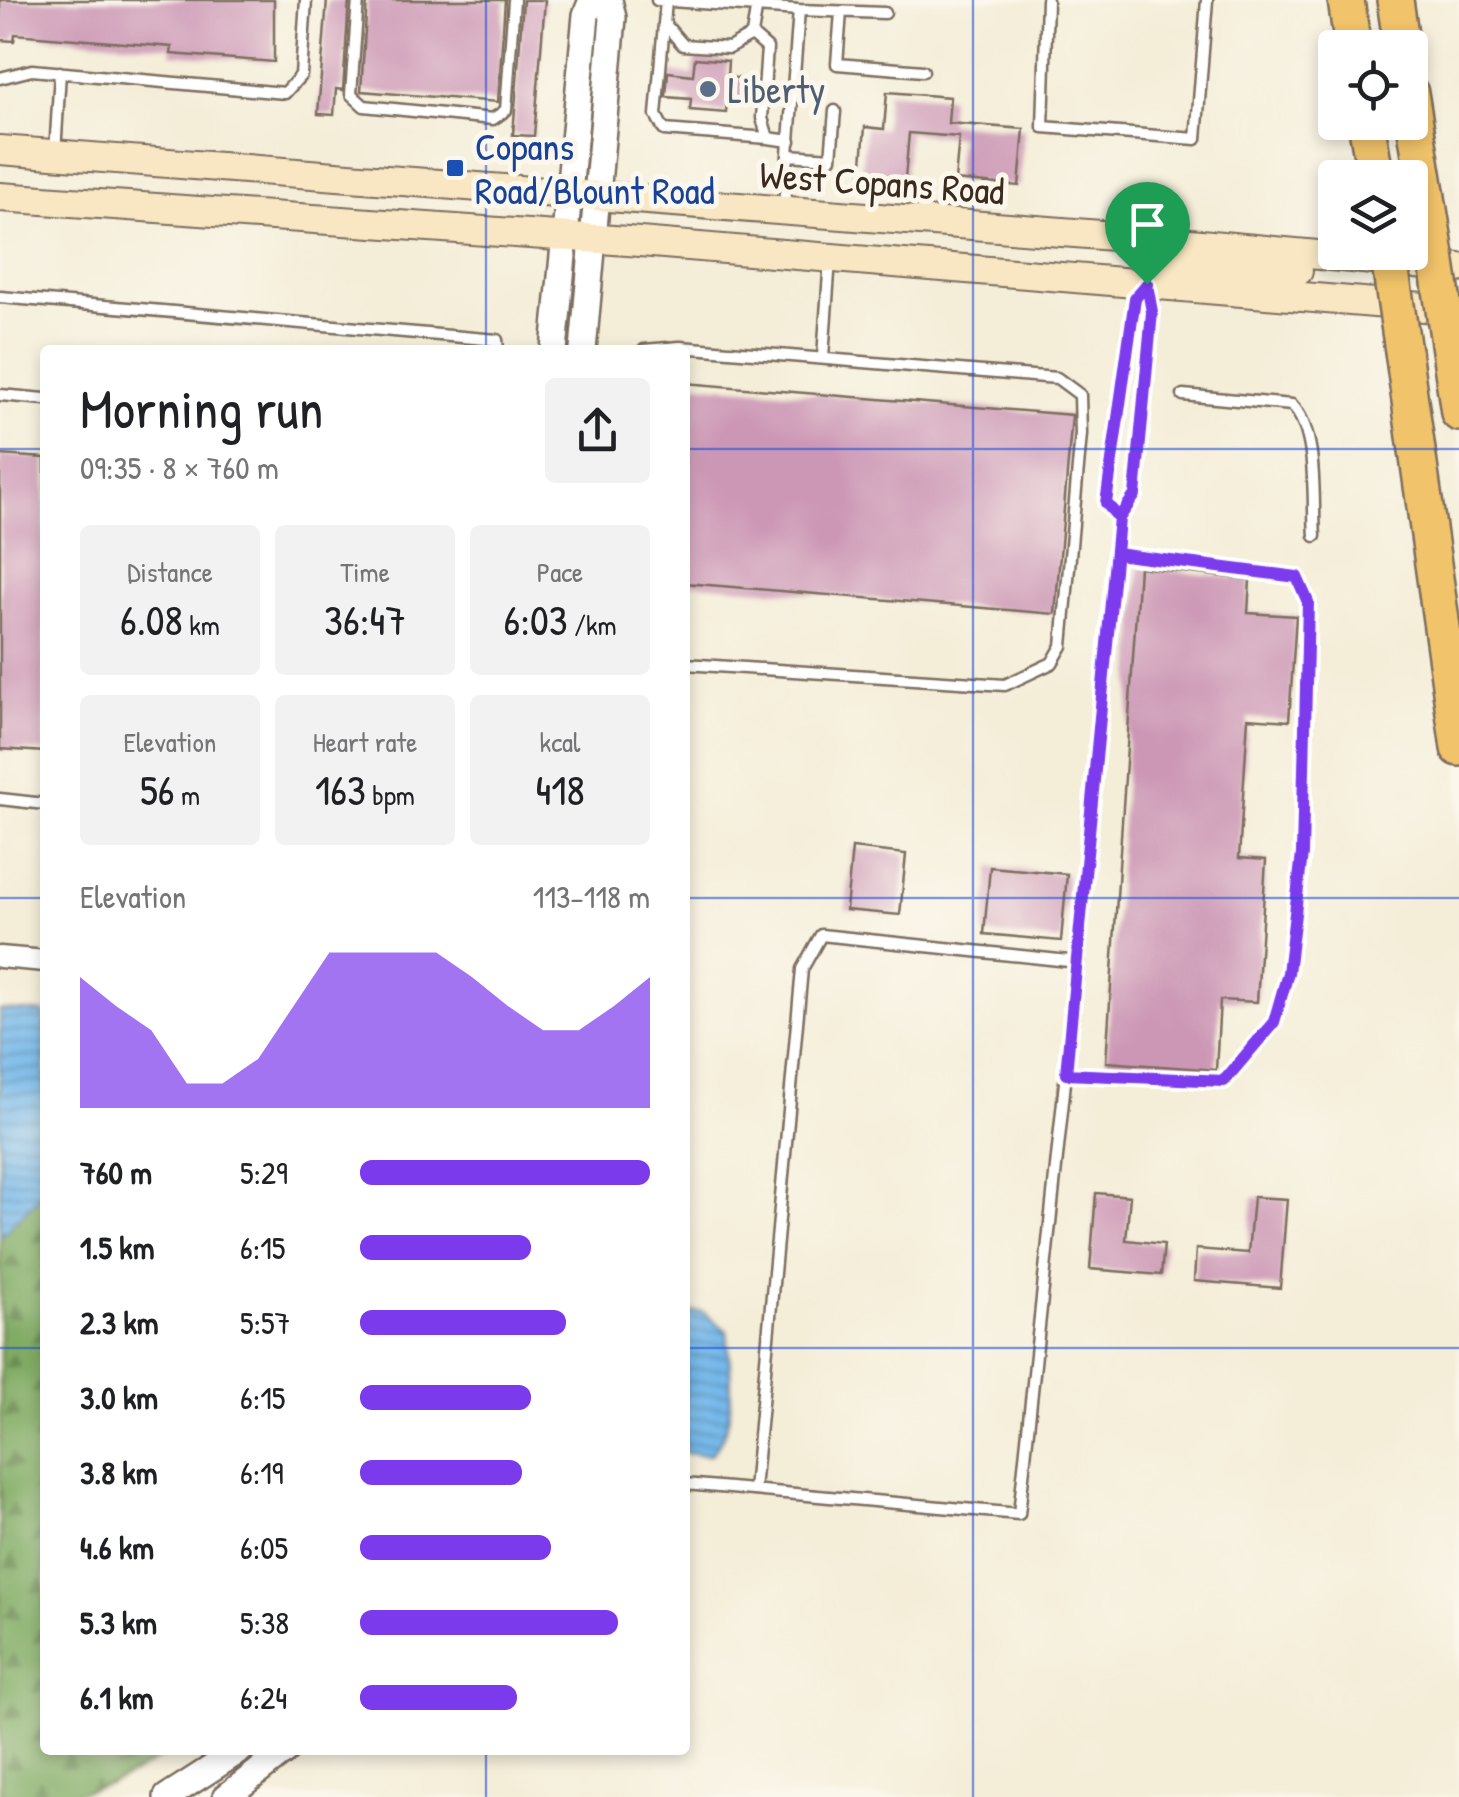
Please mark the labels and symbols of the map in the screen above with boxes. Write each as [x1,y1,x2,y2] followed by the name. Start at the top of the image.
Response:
[728,63,825,115] place label: Liberty
[697,78,719,100] marker: Liberty
[475,120,715,216] place label: Copans Road/Blount Road
[758,148,1006,216] street label: West Copans Road
[444,157,466,179] marker: Copans Road/Blount Road
[1105,182,1190,285] pin

